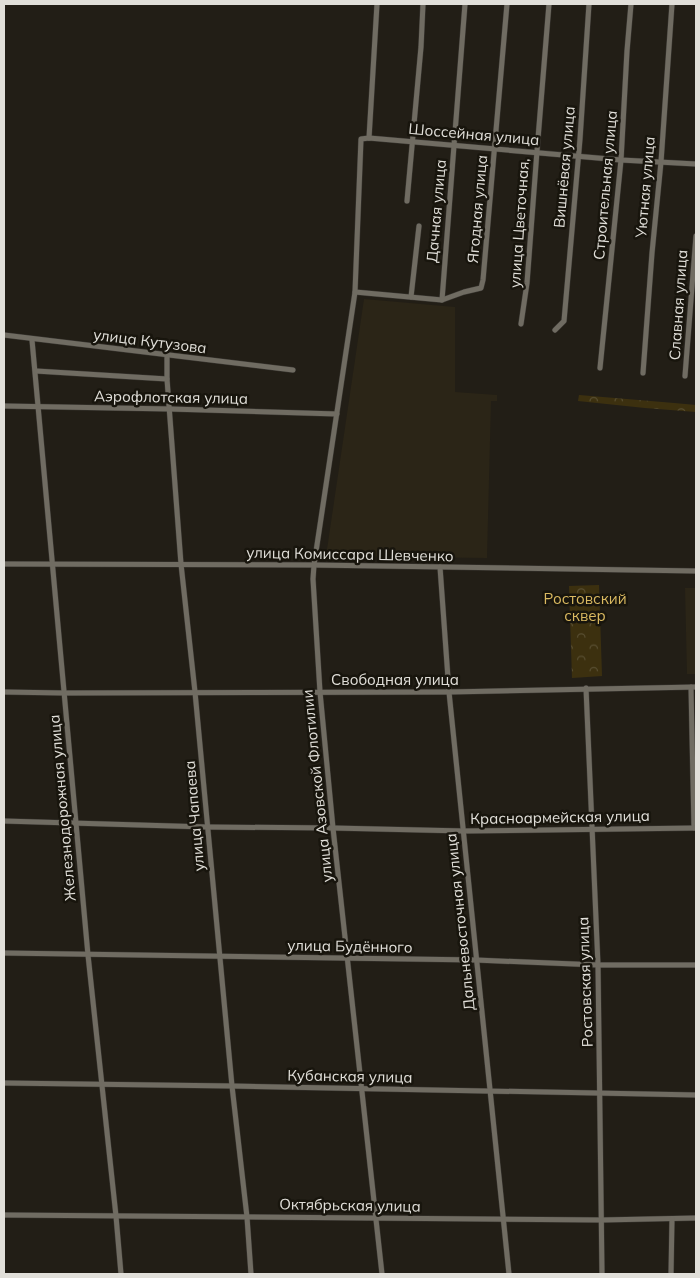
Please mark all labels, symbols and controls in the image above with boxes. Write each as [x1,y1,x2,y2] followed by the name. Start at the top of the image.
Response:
[549,105,579,229] street label: Вишнёвая улица
[589,109,621,261] street label: Строительная улица
[408,119,540,149] street label: Шоссейная улица
[631,135,659,240] street label: Уютная улица
[463,154,491,264] street label: Ягодная улица
[505,157,533,289] street label: улица Цветочная,
[422,159,450,263] street label: Дачная улица
[665,249,691,361] street label: Славная улица
[92,325,208,357] street label: улица Кутузова
[94,386,248,408] street label: Аэрофлотская улица
[246,543,454,565] street label: улица Комиссара Шевченко
[543,589,627,625] park label: Ростовский сквер
[331,670,459,689] street label: Свободная улица
[297,689,337,883] street label: улица Азовской Флотилии
[44,714,80,902] street label: Железнодорожная улица
[180,760,208,872] street label: улица Чапаева
[470,806,650,828] street label: Красноармейская улица
[441,832,479,1012] street label: Дальневосточная улица
[573,917,597,1047] street label: Ростовская улица
[287,935,413,957] street label: улица Будённого
[287,1065,413,1087] street label: Кубанская улица
[279,1194,421,1216] street label: Октябрьская улица

